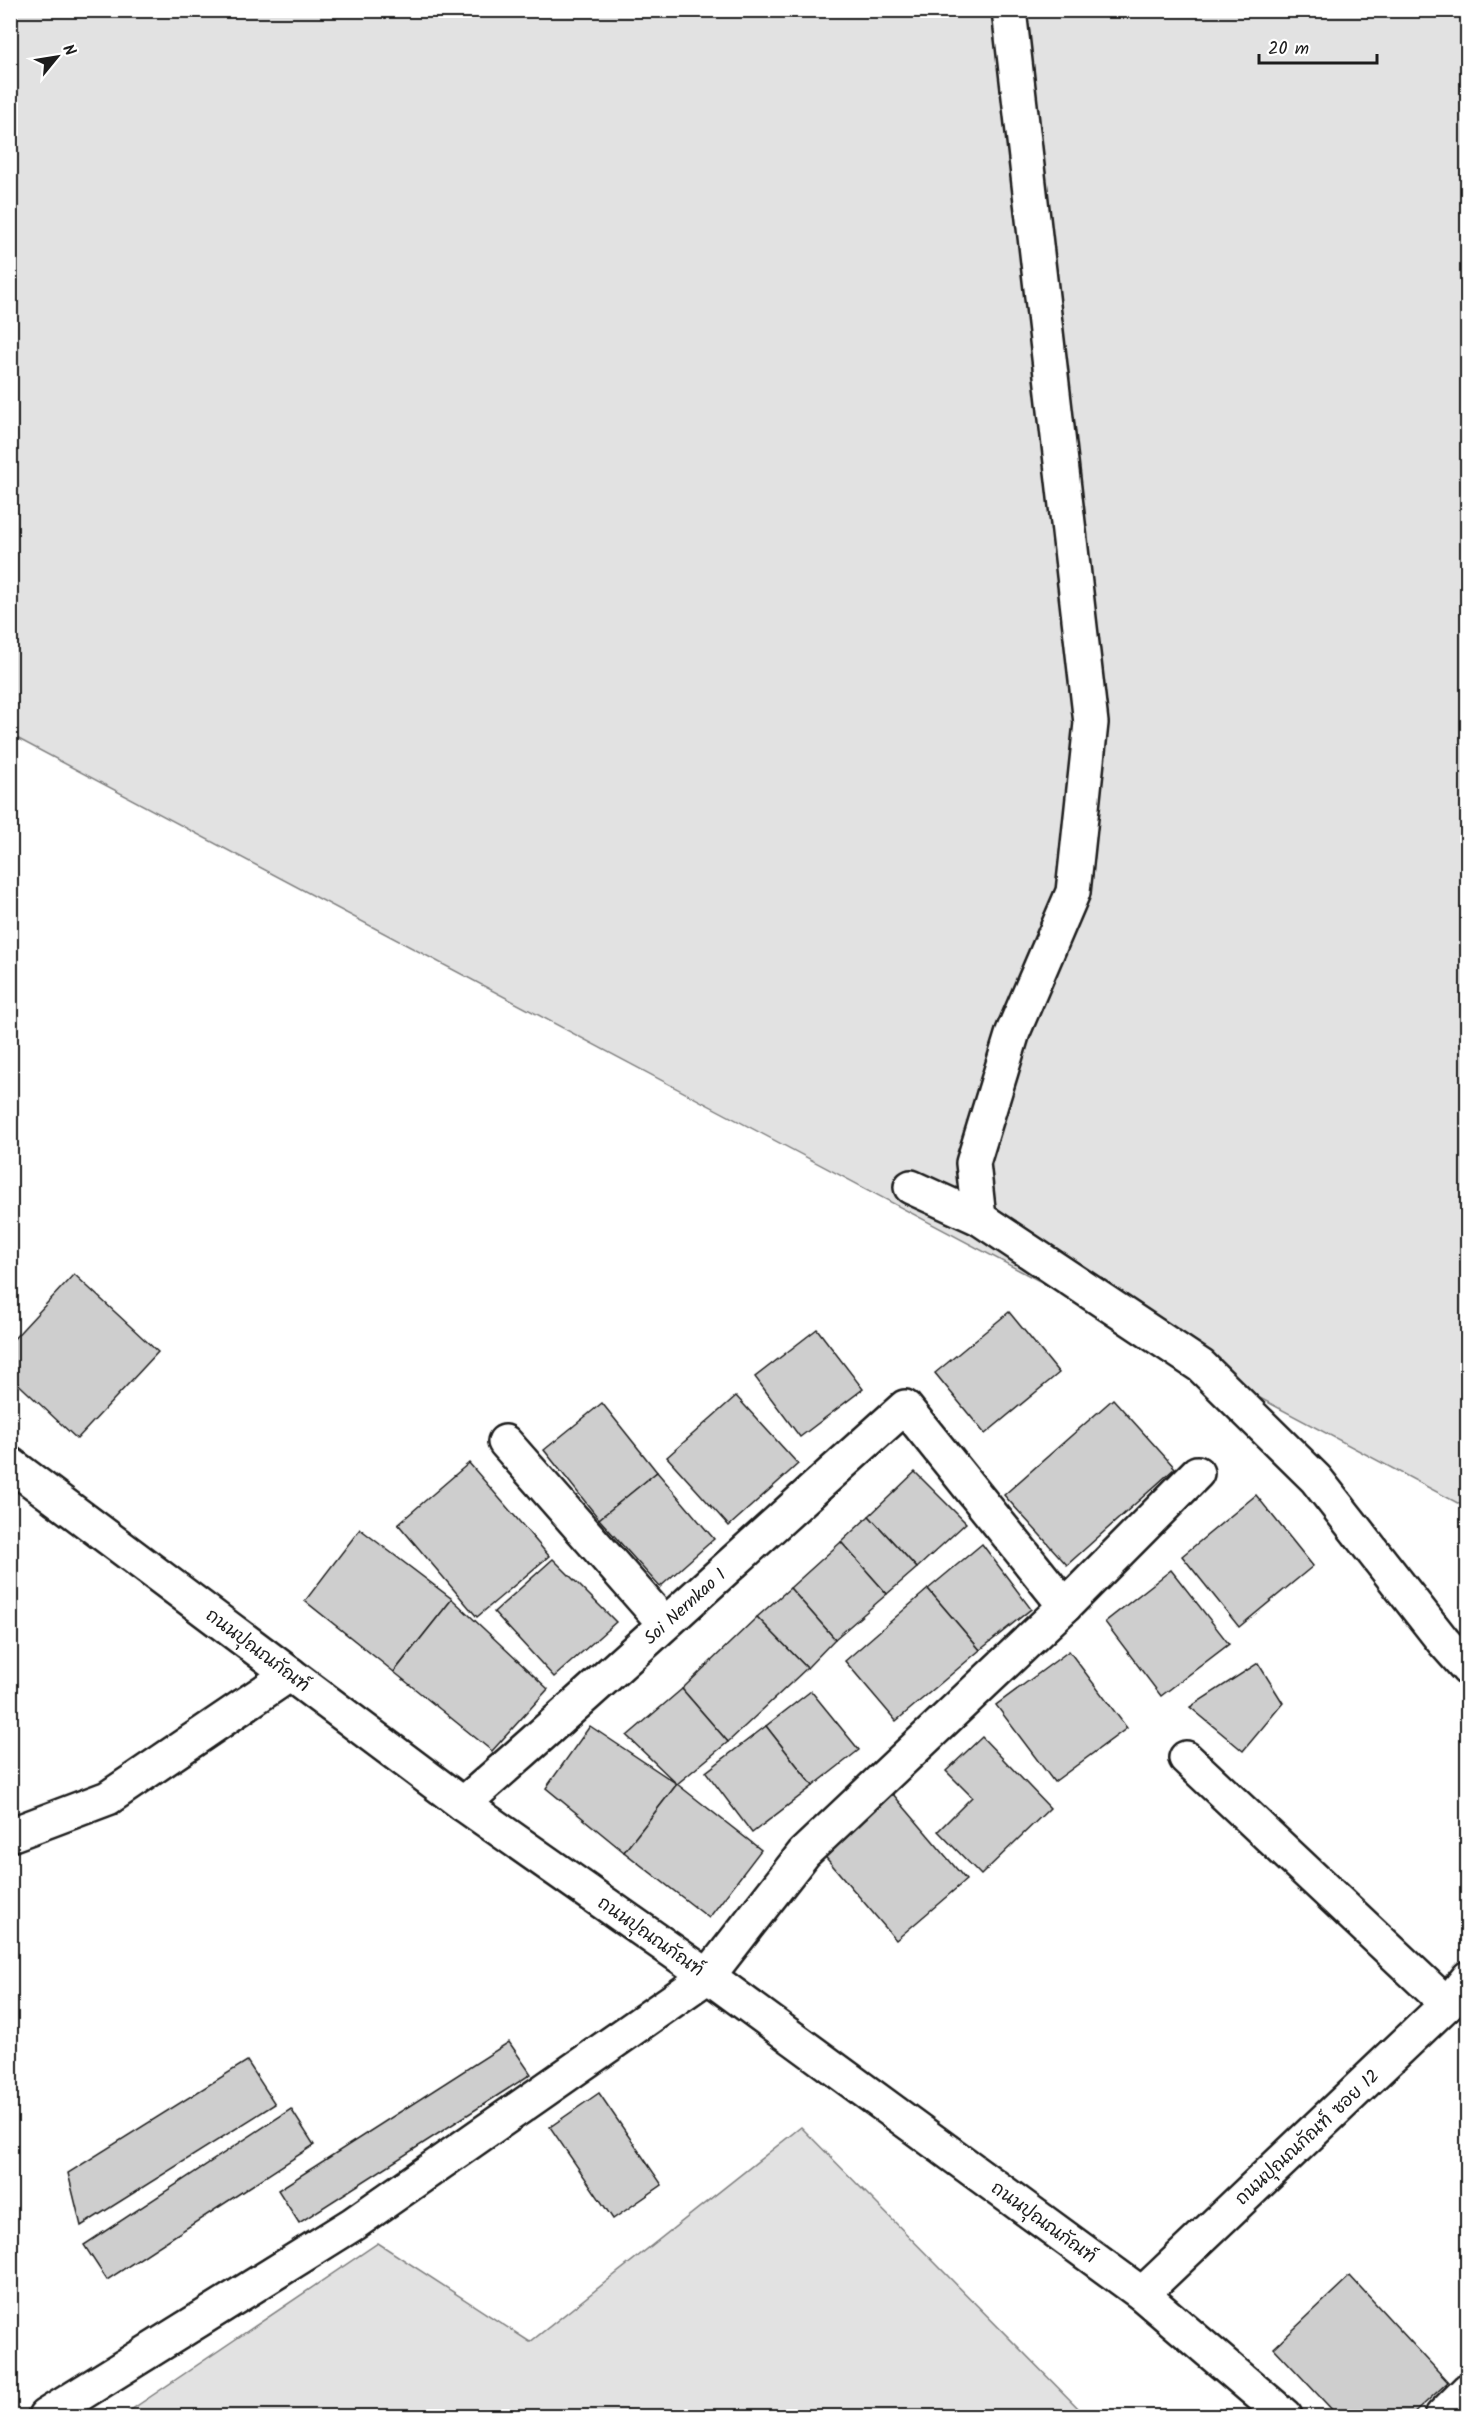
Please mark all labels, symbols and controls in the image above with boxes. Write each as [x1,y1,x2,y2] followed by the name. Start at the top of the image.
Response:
[27,27,87,87] north arrow
[1259,27,1378,65] scale bar
[1268,35,1309,64] text: 20 m
[55,40,82,61] text: N
[638,1562,734,1653] street label: Soi Nernkao 1
[199,1602,316,1700] street label: ถนนปุณณกัณฑ์
[591,1890,710,1985] street label: ถนนปุณณกัณฑ์
[1229,2063,1387,2213] street label: ถนนปุณณกัณฑ์ ซอย 12
[984,2175,1102,2272] street label: ถนนปุณณกัณฑ์

